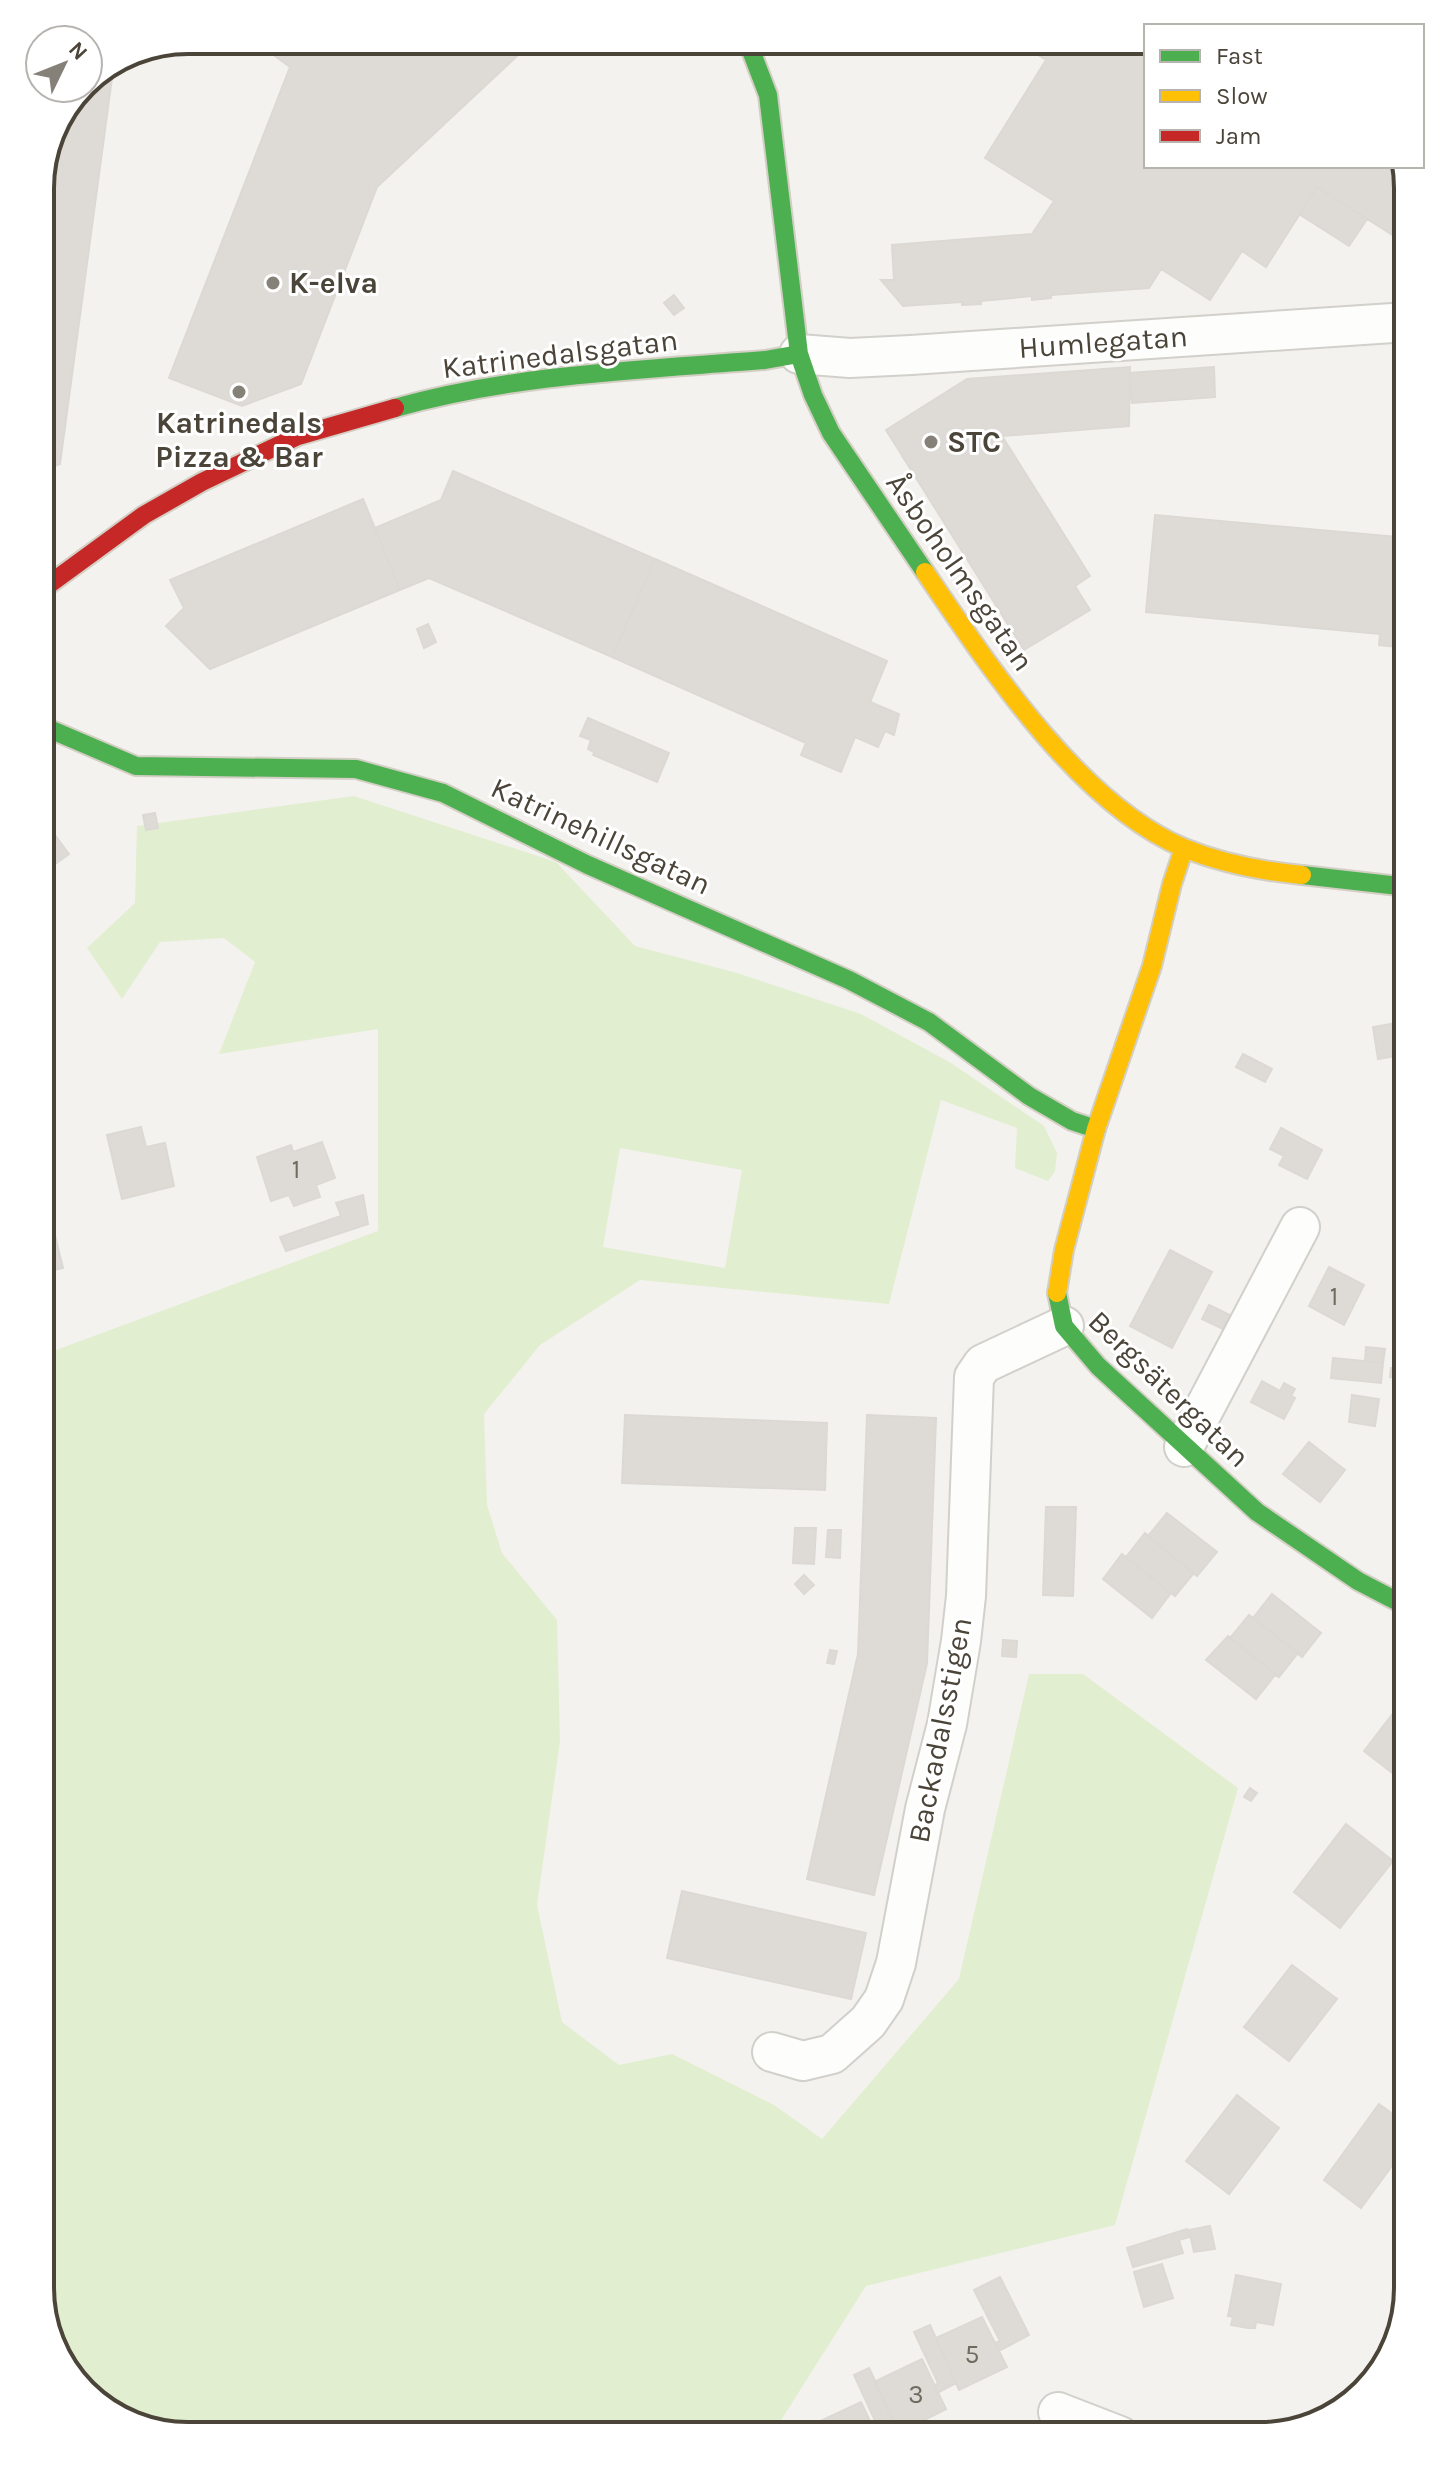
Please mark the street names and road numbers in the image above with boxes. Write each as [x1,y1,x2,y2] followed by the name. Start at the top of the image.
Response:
[1017,318,1189,366] street label: Humlegatan
[440,322,680,386] street label: Katrinedalsgatan
[878,466,1042,678] street label: Åsboholmsgatan
[485,769,717,903] street label: Katrinehillsgatan
[1081,1303,1257,1475] street label: Bergsätergatan
[900,1614,980,1846] street label: Backadalsstigen

